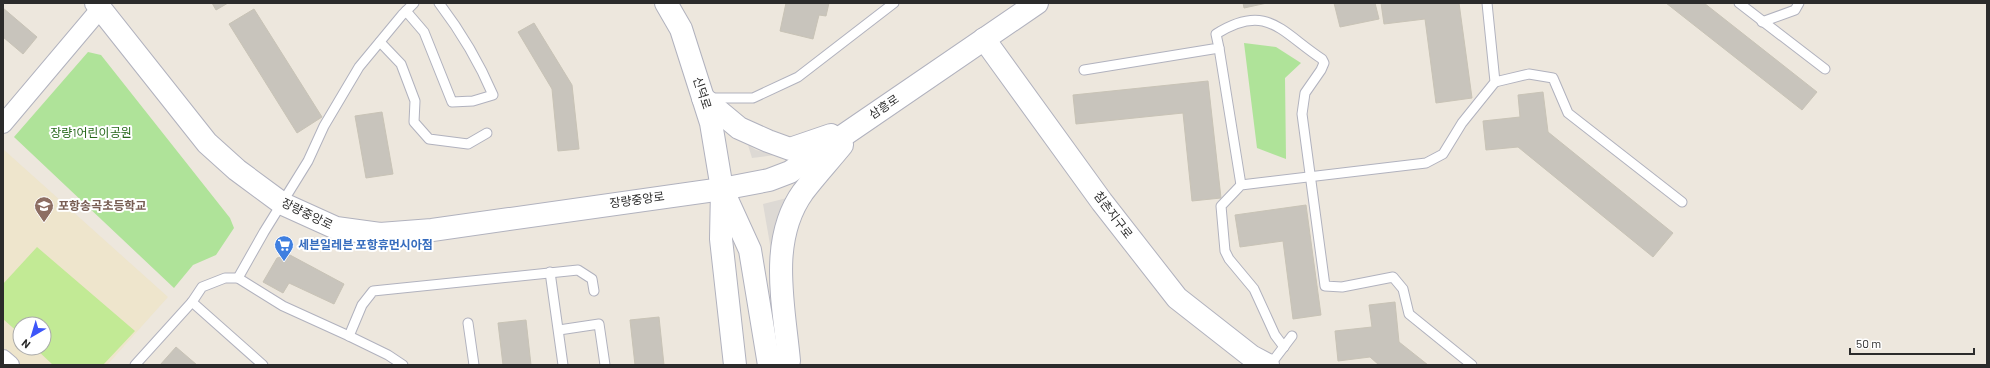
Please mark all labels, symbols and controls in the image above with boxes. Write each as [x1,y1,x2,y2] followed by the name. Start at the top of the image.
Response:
[691,75,715,111] street label: 신덕로
[866,91,901,121] street label: 삼흥로
[50,125,132,139] park label: 장량1어린이공원
[609,188,665,210] street label: 장량중앙로
[1092,188,1136,241] street label: 침촌지구로
[33,195,55,223] school or university icon: 포항송곡초등학교
[280,195,335,231] street label: 장량중앙로
[58,198,146,212] place label: 포항송곡초등학교
[273,234,295,262] supermarket icon: 세븐일레븐 포항휴먼시아점
[298,237,433,251] place label: 세븐일레븐 포항휴먼시아점
[12,316,52,356] north arrow
[1850,330,1974,356] scale bar
[1856,336,1881,350] text: 50 m
[19,337,32,352] text: N

